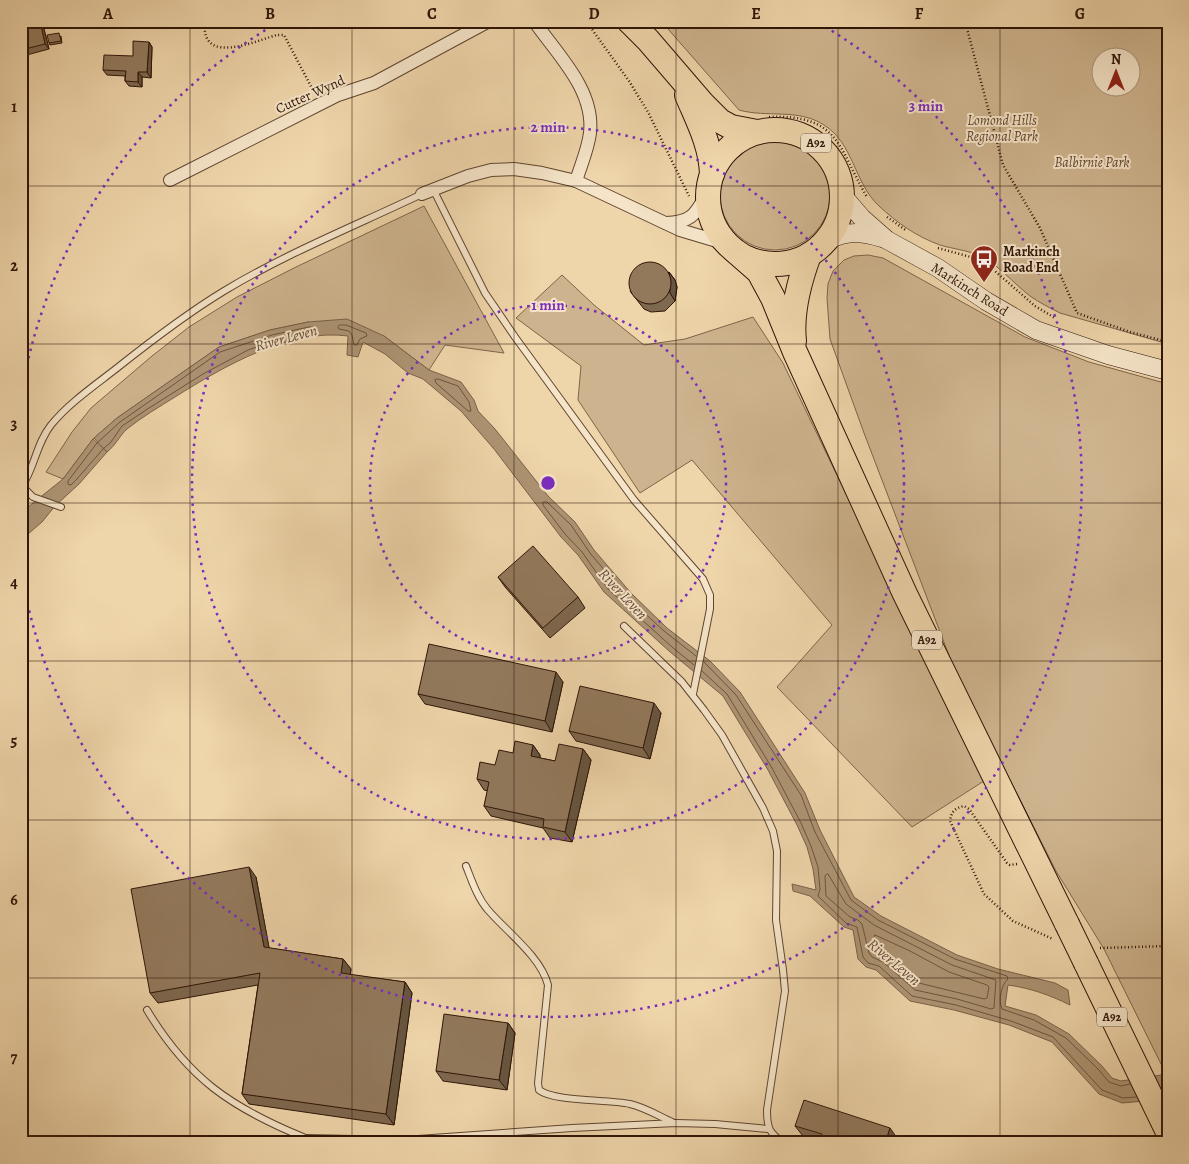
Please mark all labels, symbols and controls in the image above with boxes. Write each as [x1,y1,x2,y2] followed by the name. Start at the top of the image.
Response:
[102,3,114,25] text: A
[265,3,275,25] text: B
[427,3,437,25] text: C
[588,3,600,25] text: D
[751,3,761,25] text: E
[915,3,924,25] text: F
[1075,3,1085,25] text: G
[1092,48,1142,98] north arrow
[1111,50,1121,69] text: N
[272,71,348,118] street label: Cutter Wynd
[11,96,17,118] text: 1
[909,96,944,116] text: 3 min
[966,111,1038,146] park label: Lomond Hills Regional Park
[530,117,566,137] text: 2 min
[801,134,831,152] road number: A92
[1054,153,1130,172] park label: Balbirnie Park
[1003,242,1060,277] place label: Markinch Road End
[969,244,999,283] bus stop icon: Markinch Road End
[10,255,18,277] text: 2
[928,258,1012,321] street label: Markinch Road
[531,295,565,315] text: 1 min
[253,320,319,356] water label: River Leven
[11,413,18,435] text: 3
[539,474,557,492] centre of rings
[594,564,652,624] water label: River Leven
[10,572,18,594] text: 4
[912,630,942,650] road number: A92
[11,730,18,752] text: 5
[10,889,18,911] text: 6
[863,934,925,990] water label: River Leven
[1097,1008,1127,1026] road number: A92
[11,1047,18,1069] text: 7

